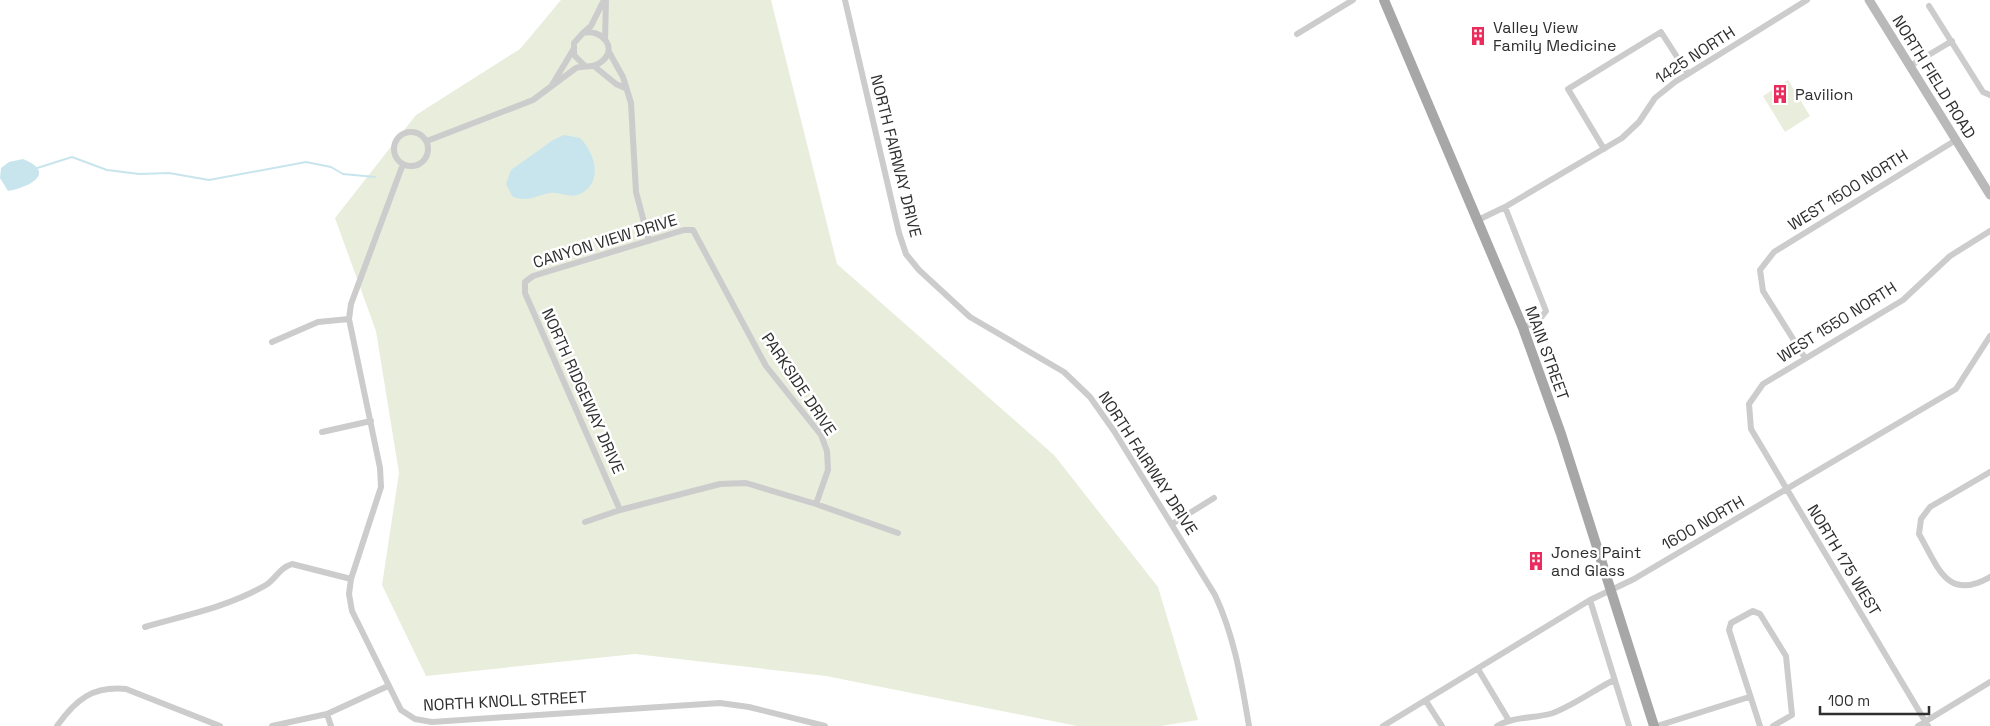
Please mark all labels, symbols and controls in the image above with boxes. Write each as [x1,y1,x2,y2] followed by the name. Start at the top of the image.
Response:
[1888,11,1980,143] street label: NORTH FIELD ROAD
[1493,17,1617,56] place label: Valley View Family Medicine
[1651,21,1739,89] street label: 1425 NORTH
[1467,25,1489,47] building icon: Valley View Family Medicine
[866,72,926,240] street label: NORTH FAIRWAY DRIVE
[1769,83,1791,105] building icon: Pavilion
[1795,84,1853,105] place label: Pavilion
[1784,145,1912,235] street label: WEST 1500 NORTH
[530,209,680,273] street label: CANYON VIEW DRIVE
[1773,277,1901,367] street label: WEST 1550 NORTH
[1520,303,1574,403] street label: MAIN STREET
[537,305,629,477] street label: NORTH RIDGEWAY DRIVE
[757,329,841,439] street label: PARKSIDE DRIVE
[1094,387,1202,539] street label: NORTH FAIRWAY DRIVE
[1658,491,1748,555] street label: 1600 NORTH
[1802,500,1886,620] street label: NORTH 175 WEST
[1551,542,1641,581] place label: Jones Paint and Glass
[1525,550,1547,572] building icon: Jones Paint and Glass
[1820,684,1929,716] scale bar
[423,686,587,716] street label: NORTH KNOLL STREET
[1828,691,1870,710] text: 100 m

